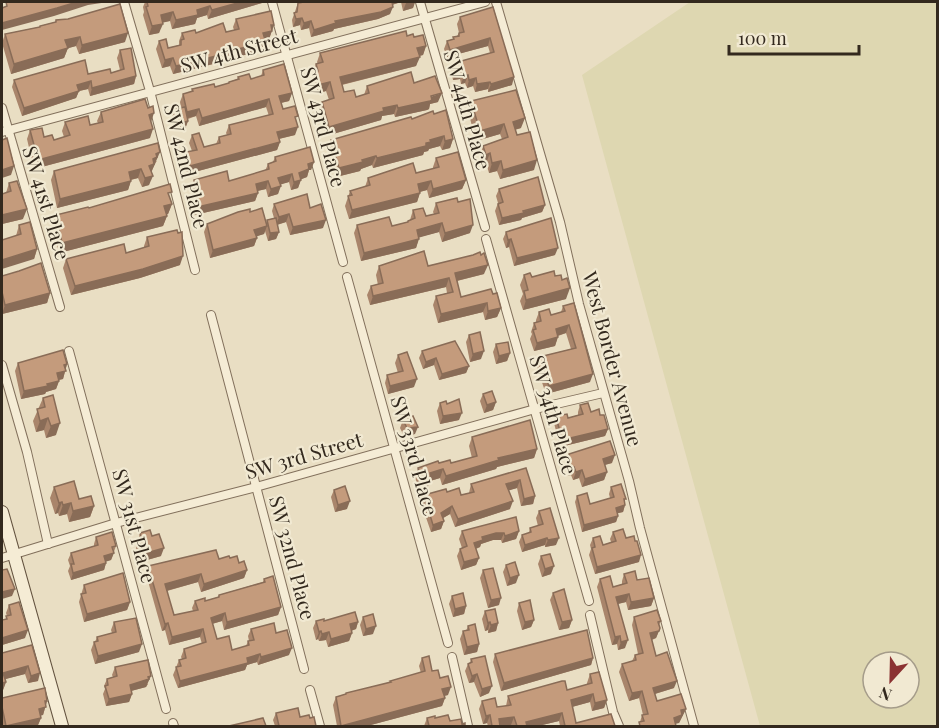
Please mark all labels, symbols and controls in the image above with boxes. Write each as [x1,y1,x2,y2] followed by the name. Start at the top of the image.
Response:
[729,18,860,56] scale bar
[177,21,301,78] street label: SW 4th Street
[738,26,787,50] text: 100 m
[438,47,498,173] street label: SW 44th Place
[295,63,353,190] street label: SW 43rd Place
[159,100,216,231] street label: SW 42nd Place
[17,142,78,263] street label: SW 41st Place
[577,267,650,449] street label: West Border Avenue
[525,352,584,477] street label: SW 34th Place
[385,393,445,519] street label: SW 33rd Place
[242,425,366,484] street label: SW 3rd Street
[107,465,164,586] street label: SW 31st Place
[264,493,323,623] street label: SW 32nd Place
[861,650,921,710] north arrow
[875,682,894,706] text: N

